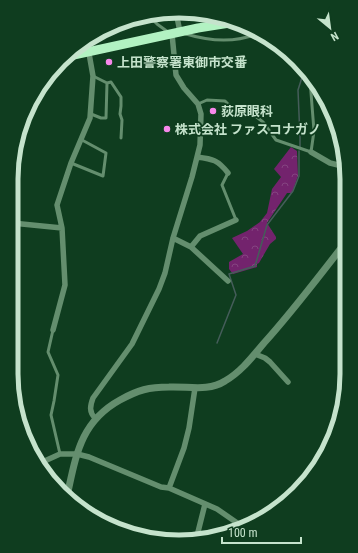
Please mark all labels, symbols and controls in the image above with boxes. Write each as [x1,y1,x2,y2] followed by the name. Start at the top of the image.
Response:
[310,8,350,48] north arrow
[328,29,341,44] text: N
[117,55,247,70] place label: 上田警察署東御市交番
[104,57,114,67] marker: 上田警察署東御市交番
[221,104,273,119] place label: 荻原眼科
[208,106,218,116] marker: 荻原眼科
[175,122,321,137] place label: 株式会社 ファスコナガノ
[162,124,172,134] marker: 株式会社 ファスコナガノ
[222,519,301,545] scale bar
[228,526,258,540] text: 100 m

